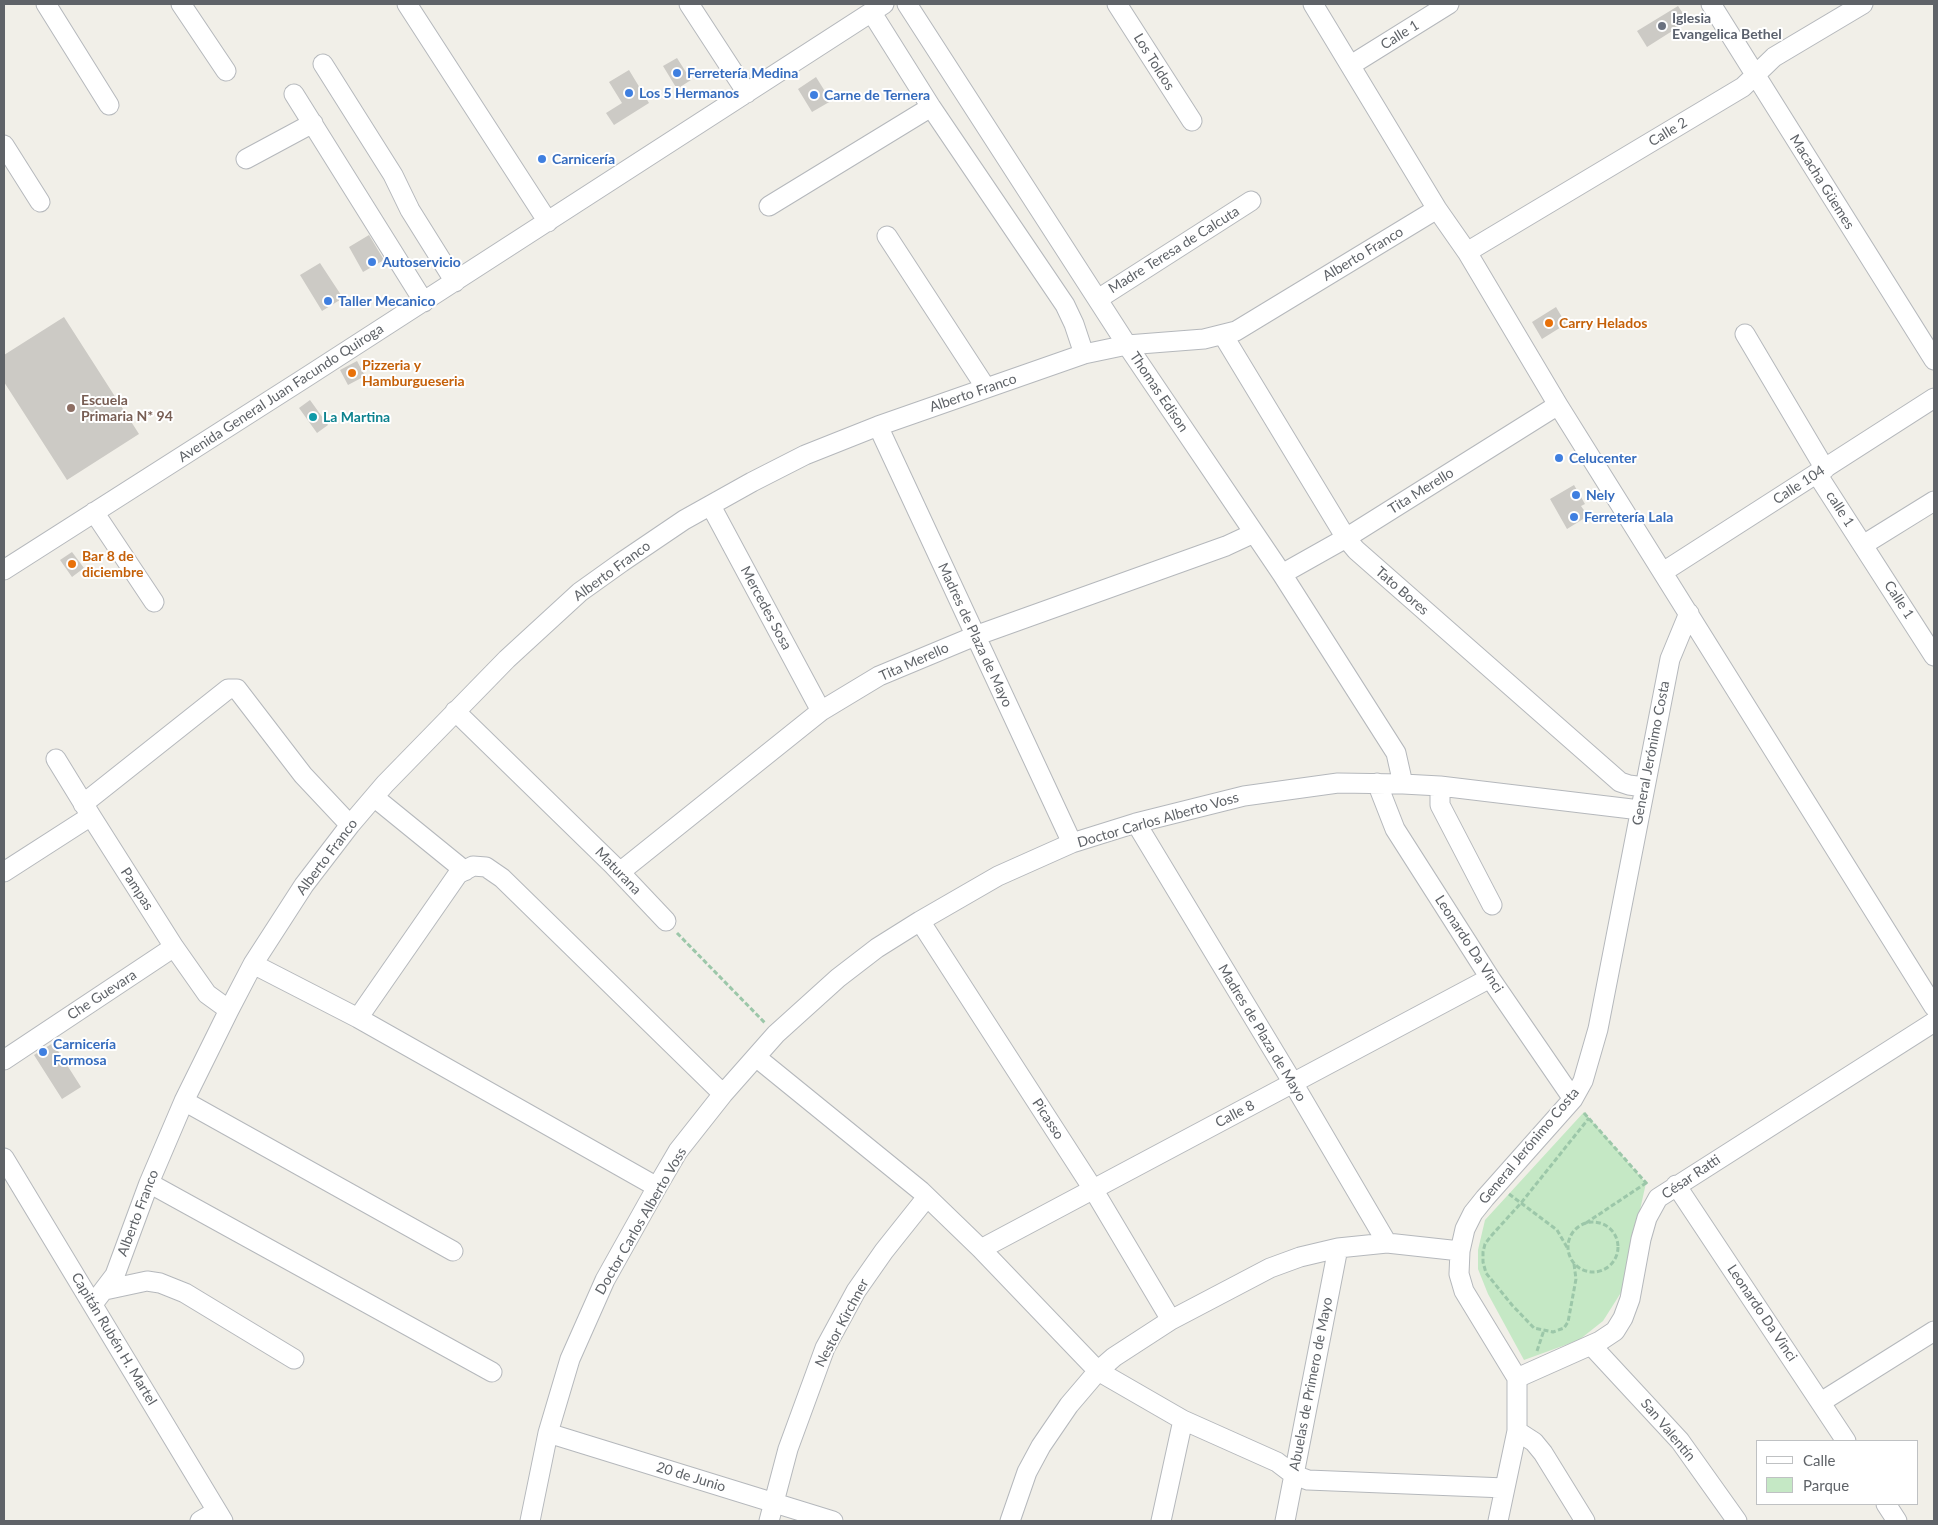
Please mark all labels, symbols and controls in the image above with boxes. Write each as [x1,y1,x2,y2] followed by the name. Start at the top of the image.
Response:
[1672,10,1782,42] place label: Iglesia Evangelica Bethel
[1378,17,1422,53] street label: Calle 1
[1656,20,1668,32] marker: Iglesia Evangelica Bethel
[1130,30,1178,94] street label: Los Toldos
[687,65,798,81] place label: Ferretería Medina
[671,67,683,79] marker: Ferretería Medina
[639,85,739,101] place label: Los 5 Hermanos
[623,87,635,99] marker: Los 5 Hermanos
[824,87,930,103] place label: Carne de Ternera
[808,89,820,101] marker: Carne de Ternera
[1646,114,1690,150] street label: Calle 2
[1786,131,1858,233] street label: Macacha Güemes
[552,151,615,167] place label: Carnicería
[536,153,548,165] marker: Carnicería
[1106,203,1242,297] street label: Madre Teresa de Calcuta
[1320,223,1406,285] street label: Alberto Franco
[382,254,461,270] place label: Autoservicio
[366,256,378,268] marker: Autoservicio
[338,293,435,309] place label: Taller Mecanico
[322,295,334,307] marker: Taller Mecanico
[1559,315,1647,331] place label: Carry Helados
[1543,317,1555,329] marker: Carry Helados
[175,320,387,466] street label: Avenida General Juan Facundo Quiroga
[1126,349,1192,435] street label: Thomas Edison
[362,357,465,390] place label: Pizzeria y Hamburgueseria
[346,367,358,379] marker: Pizzeria y Hamburgueseria
[927,370,1019,416] street label: Alberto Franco
[81,392,173,424] place label: Escuela Primaria N* 94
[65,402,77,414] marker: Escuela Primaria N* 94
[323,409,390,425] place label: La Martina
[307,411,319,423] marker: La Martina
[1569,450,1637,466] place label: Celucenter
[1553,452,1565,464] marker: Celucenter
[1770,462,1828,508] street label: Calle 104
[1385,464,1457,518] street label: Tita Merello
[1586,487,1615,503] place label: Nely
[1822,488,1858,530] street label: calle 1
[1570,489,1582,501] marker: Nely
[1584,509,1673,525] place label: Ferretería Lala
[1568,511,1580,523] marker: Ferretería Lala
[570,537,654,605] street label: Alberto Franco
[82,548,143,580] place label: Bar 8 de diciembre
[66,558,78,570] marker: Bar 8 de diciembre
[934,560,1016,710] street label: Madres de Plaza de Mayo
[737,563,795,653] street label: Mercedes Sosa
[1372,563,1432,619] street label: Tato Bores
[1881,578,1917,622] street label: Calle 1
[877,639,951,685] street label: Tita Merello
[1629,679,1673,827] street label: General Jerónimo Costa
[1075,789,1241,851] street label: Doctor Carlos Alberto Voss
[293,816,361,898] street label: Alberto Franco
[591,844,645,898] street label: Maturana
[117,864,157,914] street label: Pampas
[1431,892,1507,996] street label: Leonardo Da Vinci
[1214,961,1310,1105] street label: Madres de Plaza de Mayo
[64,966,140,1024] street label: Che Guevara
[53,1036,116,1068] place label: Carnicería Formosa
[37,1046,49,1058] marker: Carnicería Formosa
[1475,1084,1583,1208] street label: General Jerónimo Costa
[1029,1095,1067,1143] street label: Picasso
[1213,1097,1257,1131] street label: Calle 8
[592,1144,690,1298] street label: Doctor Carlos Alberto Voss
[1659,1151,1723,1203] street label: César Ratti
[114,1167,162,1259] street label: Alberto Franco
[1724,1262,1800,1364] street label: Leonardo Da Vinci
[68,1270,160,1408] street label: Capitán Rubén H. Martel
[812,1276,872,1370] street label: Nestor Kirchner
[1286,1296,1336,1472] street label: Abuelas de Primero de Mayo
[1637,1395,1699,1465] street label: San Valentín
[1756,1440,1918,1505] legend
[1803,1451,1835,1469] text: Calle
[654,1459,728,1495] street label: 20 de Junio
[1803,1476,1849,1494] text: Parque

